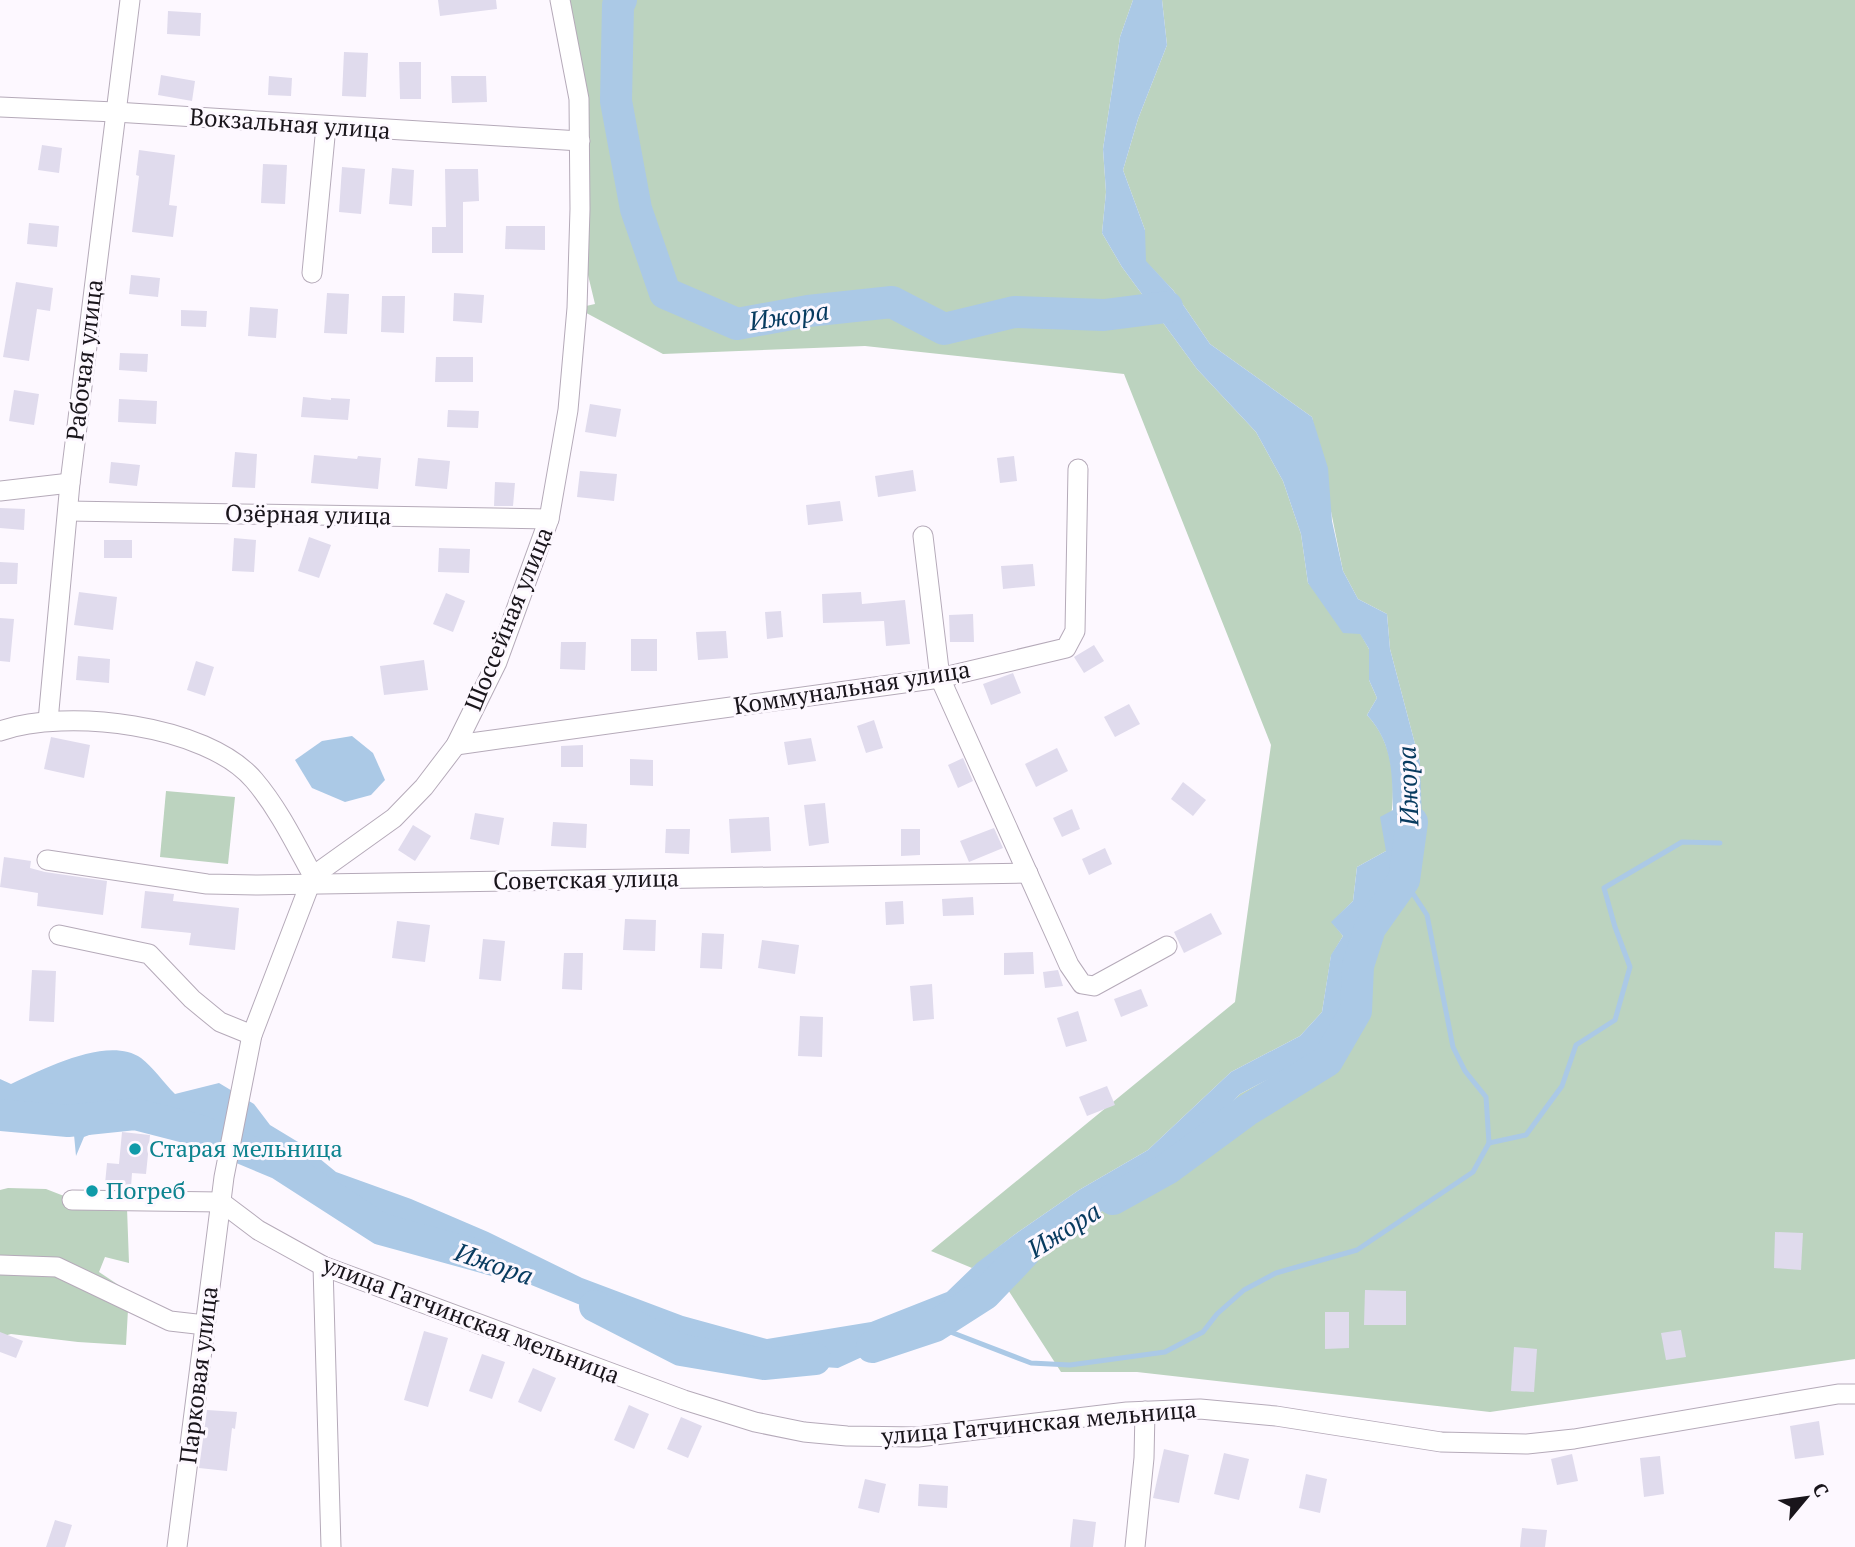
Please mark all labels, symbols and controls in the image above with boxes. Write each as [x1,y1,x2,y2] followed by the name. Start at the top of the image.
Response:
[189,100,392,146] street label: Вокзальная улица
[58,277,110,442] street label: Рабочая улица
[746,293,831,338] water label: Ижора
[225,497,391,531] street label: Озёрная улица
[457,522,560,715] street label: Шоссейная улица
[731,653,972,721] street label: Коммунальная улица
[1389,745,1425,828] water label: Ижора
[493,861,679,897] street label: Советская улица
[149,1132,343,1164] place label: Старая мельница
[127,1141,143,1157] marker: Старая мельница
[106,1174,186,1206] place label: Погреб
[84,1183,100,1199] marker: Погреб
[1020,1193,1107,1265] water label: Ижора
[450,1234,538,1292] water label: Ижора
[317,1247,625,1391] street label: улица Гатчинская мельница
[171,1284,225,1465] street label: Парковая улица
[879,1392,1198,1452] street label: улица Гатчинская мельница
[1771,1463,1841,1533] north arrow
[1807,1478,1835,1501] text: С

